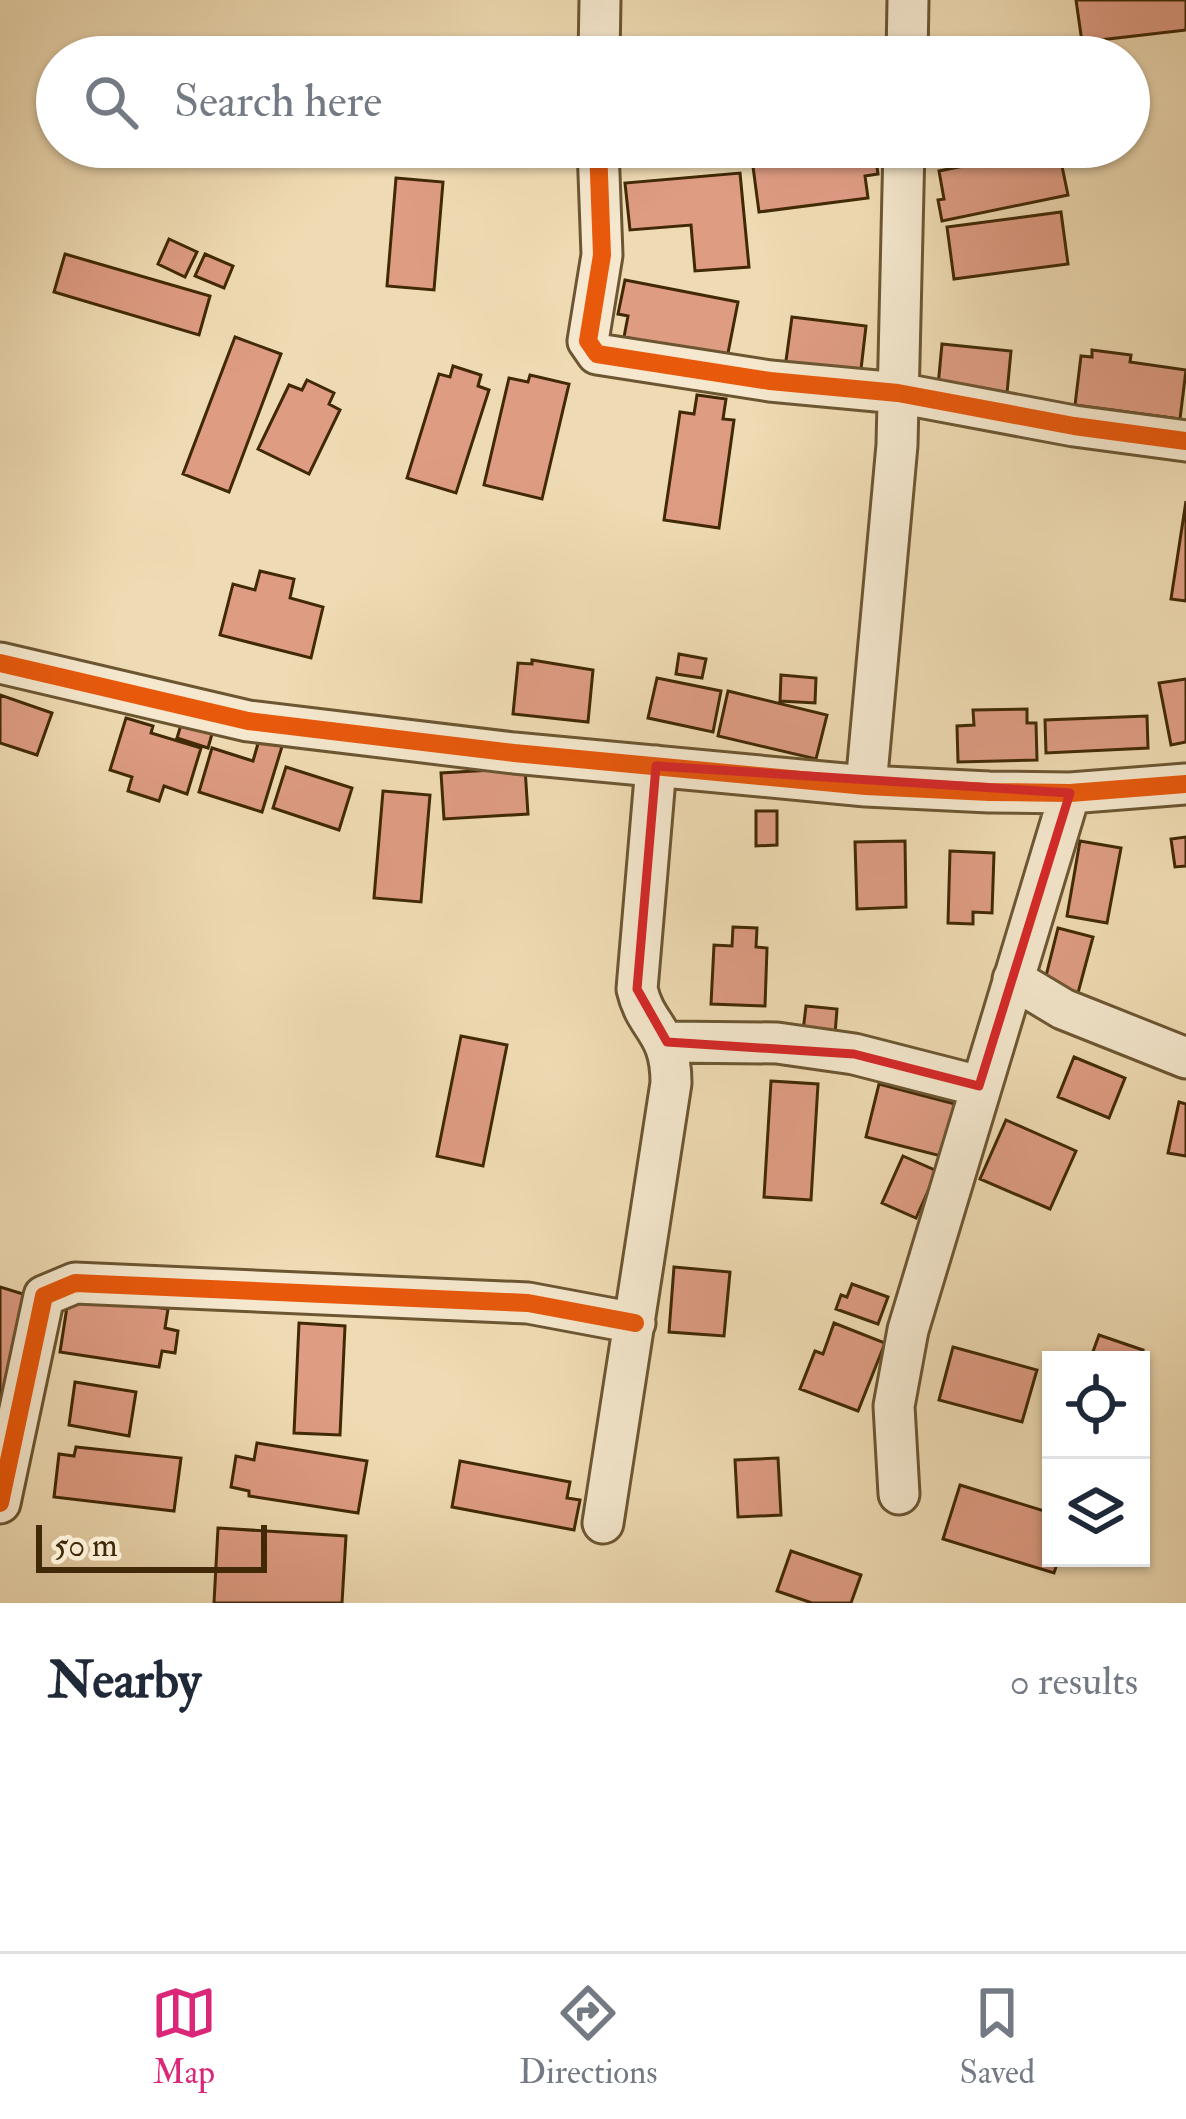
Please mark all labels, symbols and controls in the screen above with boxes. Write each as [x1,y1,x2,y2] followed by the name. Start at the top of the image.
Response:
[36,36,1150,168] search box
[78,69,144,135] icon: search
[174,74,382,130] text: Search here
[1042,1351,1150,1567] map controls
[1042,1351,1150,1459] button: locate
[1042,1459,1150,1567] button: layers
[36,1519,267,1572] scale bar
[54,1525,118,1566] text: 50 m
[48,1649,201,1713] text: Nearby
[1010,1657,1138,1706] text: 0 results
[151,1980,217,2093] tab: Map
[519,1980,658,2093] tab: Directions
[960,1980,1035,2093] tab: Saved

